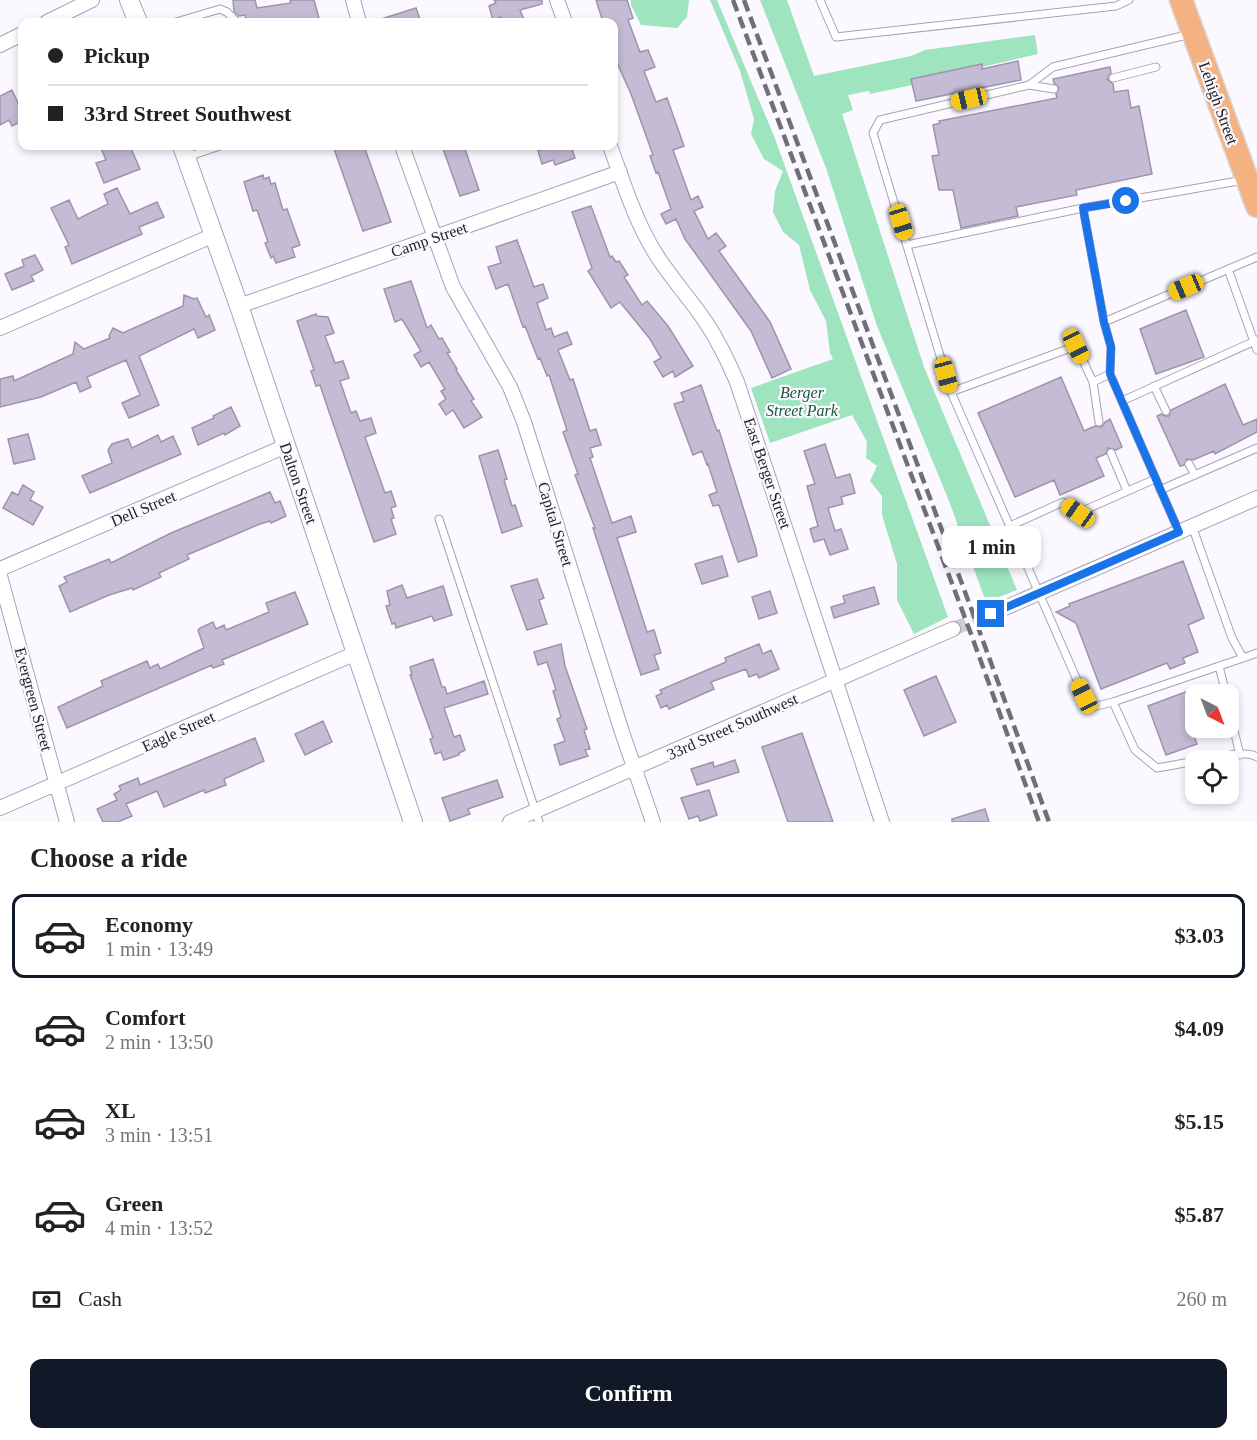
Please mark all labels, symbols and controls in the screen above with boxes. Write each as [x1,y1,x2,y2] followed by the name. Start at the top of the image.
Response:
[84,43,150,68] text: Pickup
[1195,60,1242,148] street label: Lehigh Street
[949,86,989,112] car
[84,101,291,126] text: 33rd Street Southwest
[1112,187,1139,214] route start
[887,202,915,242] car
[389,218,470,261] street label: Camp Street
[1166,272,1206,302] car
[1060,326,1092,366] car
[933,355,959,395] car
[766,384,839,419] park label: Berger Street Park
[740,416,795,532] street label: East Berger Street
[277,440,321,527] street label: Dalton Street
[534,480,577,569] street label: Capital Street
[108,487,179,530] street label: Dell Street
[1058,495,1098,531] car
[942,527,1040,569] callout: 1 min
[967,536,1016,558] text: 1 min
[977,600,1004,627] route end
[11,645,56,754] street label: Evergreen Street
[1068,676,1100,716] car
[1185,684,1239,738] north arrow
[1185,684,1239,804] map controls
[664,690,801,763] street label: 33rd Street Southwest
[139,708,218,756] street label: Eagle Street
[1185,750,1239,804] button: locate
[30,843,188,873] text: Choose a ride
[33,909,87,963] icon: car
[105,912,193,937] text: Economy
[1175,923,1224,948] text: $3.03
[105,938,213,960] text: 1 min · 13:49
[33,1002,87,1056] icon: car
[105,1005,186,1030] text: Comfort
[1175,1016,1224,1041] text: $4.09
[105,1031,213,1053] text: 2 min · 13:50
[33,1095,87,1149] icon: car
[105,1098,136,1123] text: XL
[1175,1109,1224,1134] text: $5.15
[105,1124,213,1146] text: 3 min · 13:51
[33,1188,87,1242] icon: car
[105,1191,163,1216] text: Green
[1175,1202,1224,1227] text: $5.87
[105,1217,213,1239] text: 4 min · 13:52
[30,1283,63,1316] icon: cash
[78,1286,122,1311] text: Cash
[1176,1288,1227,1310] text: 260 m
[30,1359,1227,1428] button: Confirm

